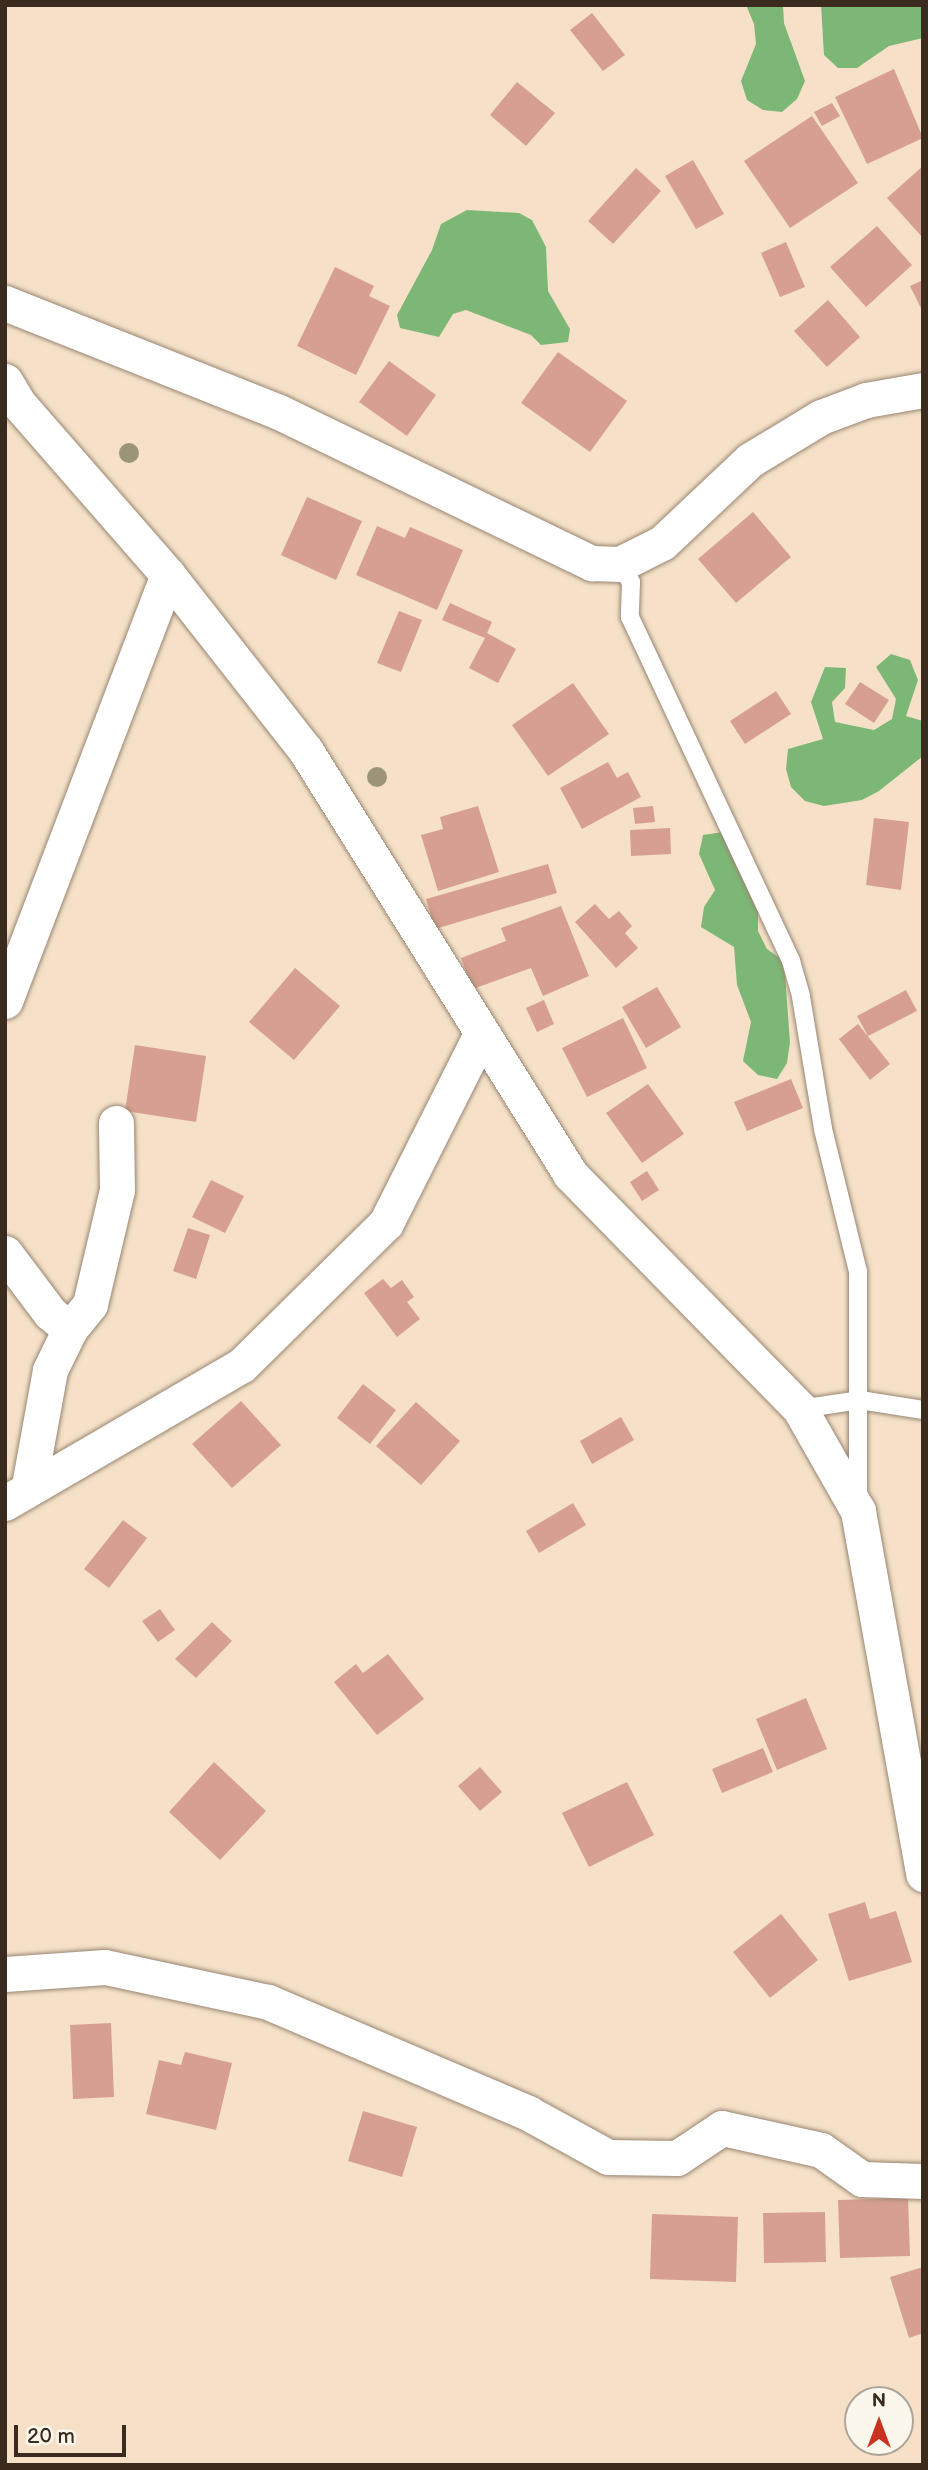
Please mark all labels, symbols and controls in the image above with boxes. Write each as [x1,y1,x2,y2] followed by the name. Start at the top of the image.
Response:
[844,2386,914,2456] north arrow
[872,2390,886,2413] text: N
[18,2410,130,2454] scale bar
[27,2424,75,2449] text: 20 m

